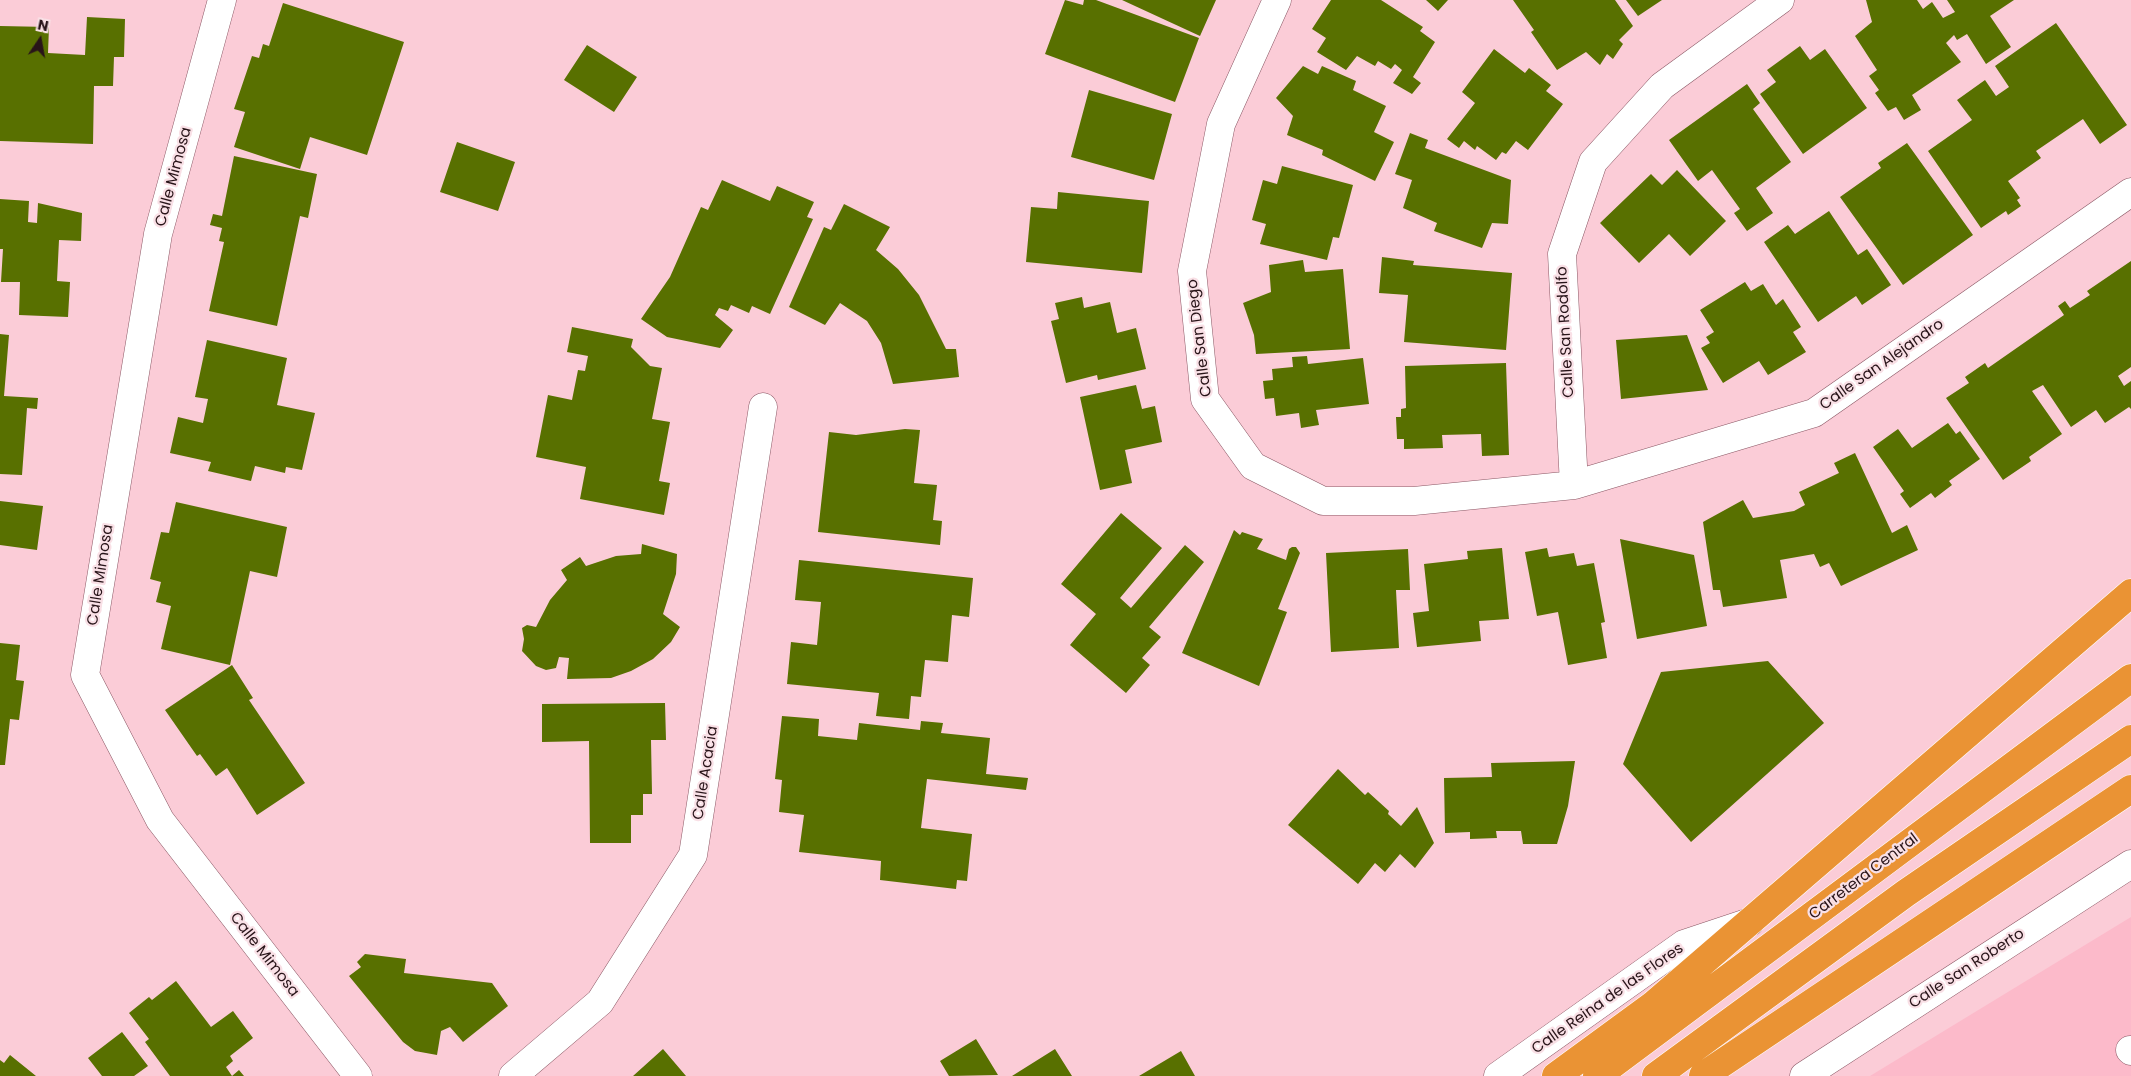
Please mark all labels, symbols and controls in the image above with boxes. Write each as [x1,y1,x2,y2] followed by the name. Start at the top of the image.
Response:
[36,14,50,36] text: N
[15,15,65,65] north arrow
[152,125,196,229] street label: Calle Mimosa
[1554,266,1578,398] street label: Calle San Rodolfo
[1184,278,1216,398] street label: Calle San Diego
[1817,316,1947,414] street label: Calle San Alejandro
[84,523,118,627] street label: Calle Mimosa
[690,725,722,821] street label: Calle Acacia
[1806,830,1922,924] street label: Carretera Central
[225,909,303,1001] street label: Calle Mimosa
[1906,925,2028,1013] street label: Calle San Roberto
[1529,940,1687,1058] street label: Calle Reina de las Flores

